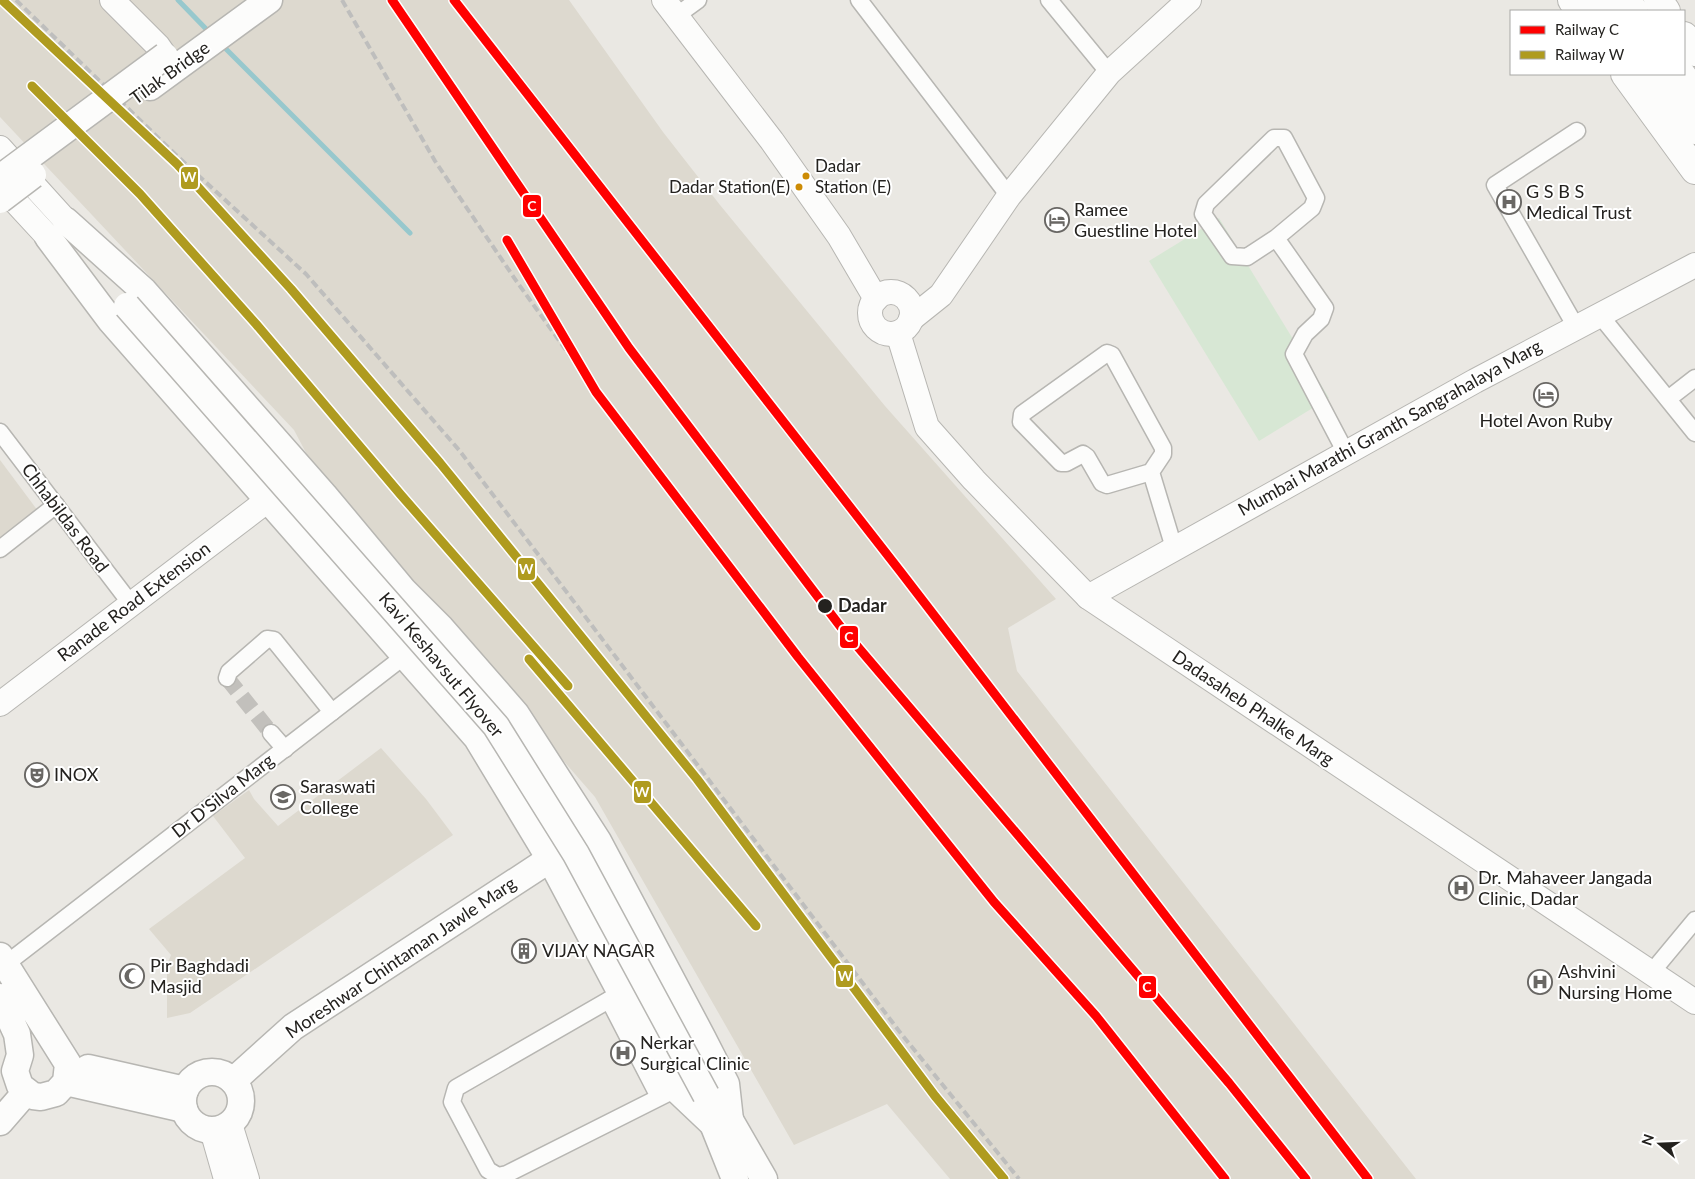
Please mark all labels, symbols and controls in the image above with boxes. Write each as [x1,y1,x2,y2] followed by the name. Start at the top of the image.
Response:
[1510,10,1685,75] legend
[1555,20,1619,38] text: Railway C
[125,36,213,108] street label: Tilak Bridge
[1555,45,1625,63] text: Railway W
[815,155,891,197] place label: Dadar Station (E)
[180,166,199,190] line badge: W
[182,168,197,185] text: W
[801,171,811,181] marker: Dadar Station (E)
[669,176,790,197] place label: Dadar Station(E)
[1526,180,1632,223] place label: G S B S Medical Trust
[794,182,804,192] marker: Dadar Station(E)
[1496,189,1522,215] hospital icon: G S B S Medical Trust
[522,194,542,218] line badge: C
[527,197,537,214] text: C
[1074,198,1197,241] place label: Ramee Guestline Hotel
[1044,207,1070,233] hotel icon: Ramee Guestline Hotel
[1234,334,1545,520] street label: Mumbai Marathi Granth Sangrahalaya Marg
[1533,382,1559,408] hotel icon: Hotel Avon Ruby
[1479,409,1613,431] place label: Hotel Avon Ruby
[18,458,114,576] street label: Chhabildas Road
[53,537,214,666] street label: Ranade Road Extension
[517,557,536,581] line badge: W
[519,560,534,577] text: W
[375,587,509,742] street label: Kavi Keshavsut Flyover
[838,594,887,616] place label: Dadar
[816,597,834,615] marker: Dadar
[839,625,859,649] line badge: C
[844,628,854,645] text: C
[1169,645,1339,769] street label: Dadasaheb Phalke Marg
[167,748,278,842] street label: Dr D'Silva Marg
[24,762,50,788] theatre icon: INOX
[54,763,99,785] place label: INOX
[300,775,376,818] place label: Saraswati College
[633,780,652,804] line badge: W
[635,783,650,800] text: W
[270,784,296,810] school or university icon: Saraswati College
[1478,866,1652,909] place label: Dr. Mahaveer Jangada Clinic, Dadar
[281,872,520,1043] street label: Moreshwar Chintaman Jawle Marg
[1448,875,1474,901] hospital icon: Dr. Mahaveer Jangada Clinic, Dadar
[511,938,537,964] building icon: VIJAY NAGAR
[542,939,656,961] place label: VIJAY NAGAR
[150,954,249,997] place label: Pir Baghdadi Masjid
[1558,960,1672,1003] place label: Ashvini Nursing Home
[119,963,145,989] mosque icon: Pir Baghdadi Masjid
[835,964,854,988] line badge: W
[838,967,853,984] text: W
[1527,969,1553,995] hospital icon: Ashvini Nursing Home
[1138,975,1157,999] line badge: C
[1142,978,1152,995] text: C
[640,1031,750,1074] place label: Nerkar Surgical Clinic
[610,1040,636,1066] hospital icon: Nerkar Surgical Clinic
[1635,1119,1685,1169] north arrow
[1637,1132,1657,1147] text: N

